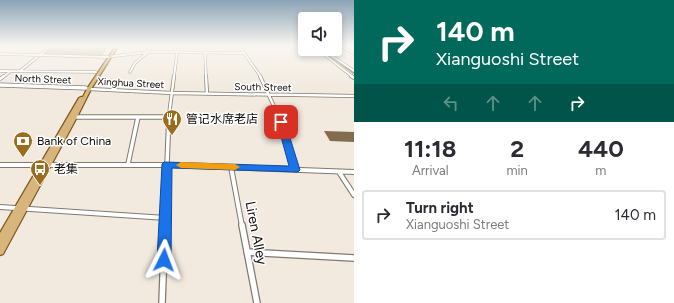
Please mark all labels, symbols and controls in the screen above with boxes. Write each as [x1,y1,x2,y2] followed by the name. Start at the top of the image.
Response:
[298,12,342,56] map controls
[298,12,342,56] button: sound
[436,14,515,48] text: 140 m
[370,16,422,68] icon: right
[436,48,579,70] text: Xianguoshi Street
[14,72,72,86] street label: North Street
[97,75,165,91] street label: Xinghua Street
[234,80,292,94] street label: South Street
[440,92,462,114] icon: left
[482,92,504,114] icon: ahead
[524,92,546,114] icon: ahead
[566,92,588,114] icon: right
[264,105,298,139] pin
[161,108,183,136] restaurant icon: 管记水席老店
[270,111,292,133] icon: arrive
[186,112,258,126] place label: 管记水席老店
[12,130,34,158] bank icon: Bank of China
[37,134,111,148] place label: Bank of China
[404,134,456,163] text: 11:18
[510,134,524,163] text: 2
[578,134,624,163] text: 440
[29,158,51,186] bus stop icon: 老集
[54,162,78,176] place label: 老集
[412,163,449,178] text: Arrival
[506,163,528,178] text: min
[595,163,606,178] text: m
[406,199,474,217] text: Turn right
[241,200,271,267] street label: Liren Alley
[372,204,394,226] icon: right
[614,206,656,224] text: 140 m
[406,217,509,232] text: Xianguoshi Street
[143,239,185,281] position arrow

